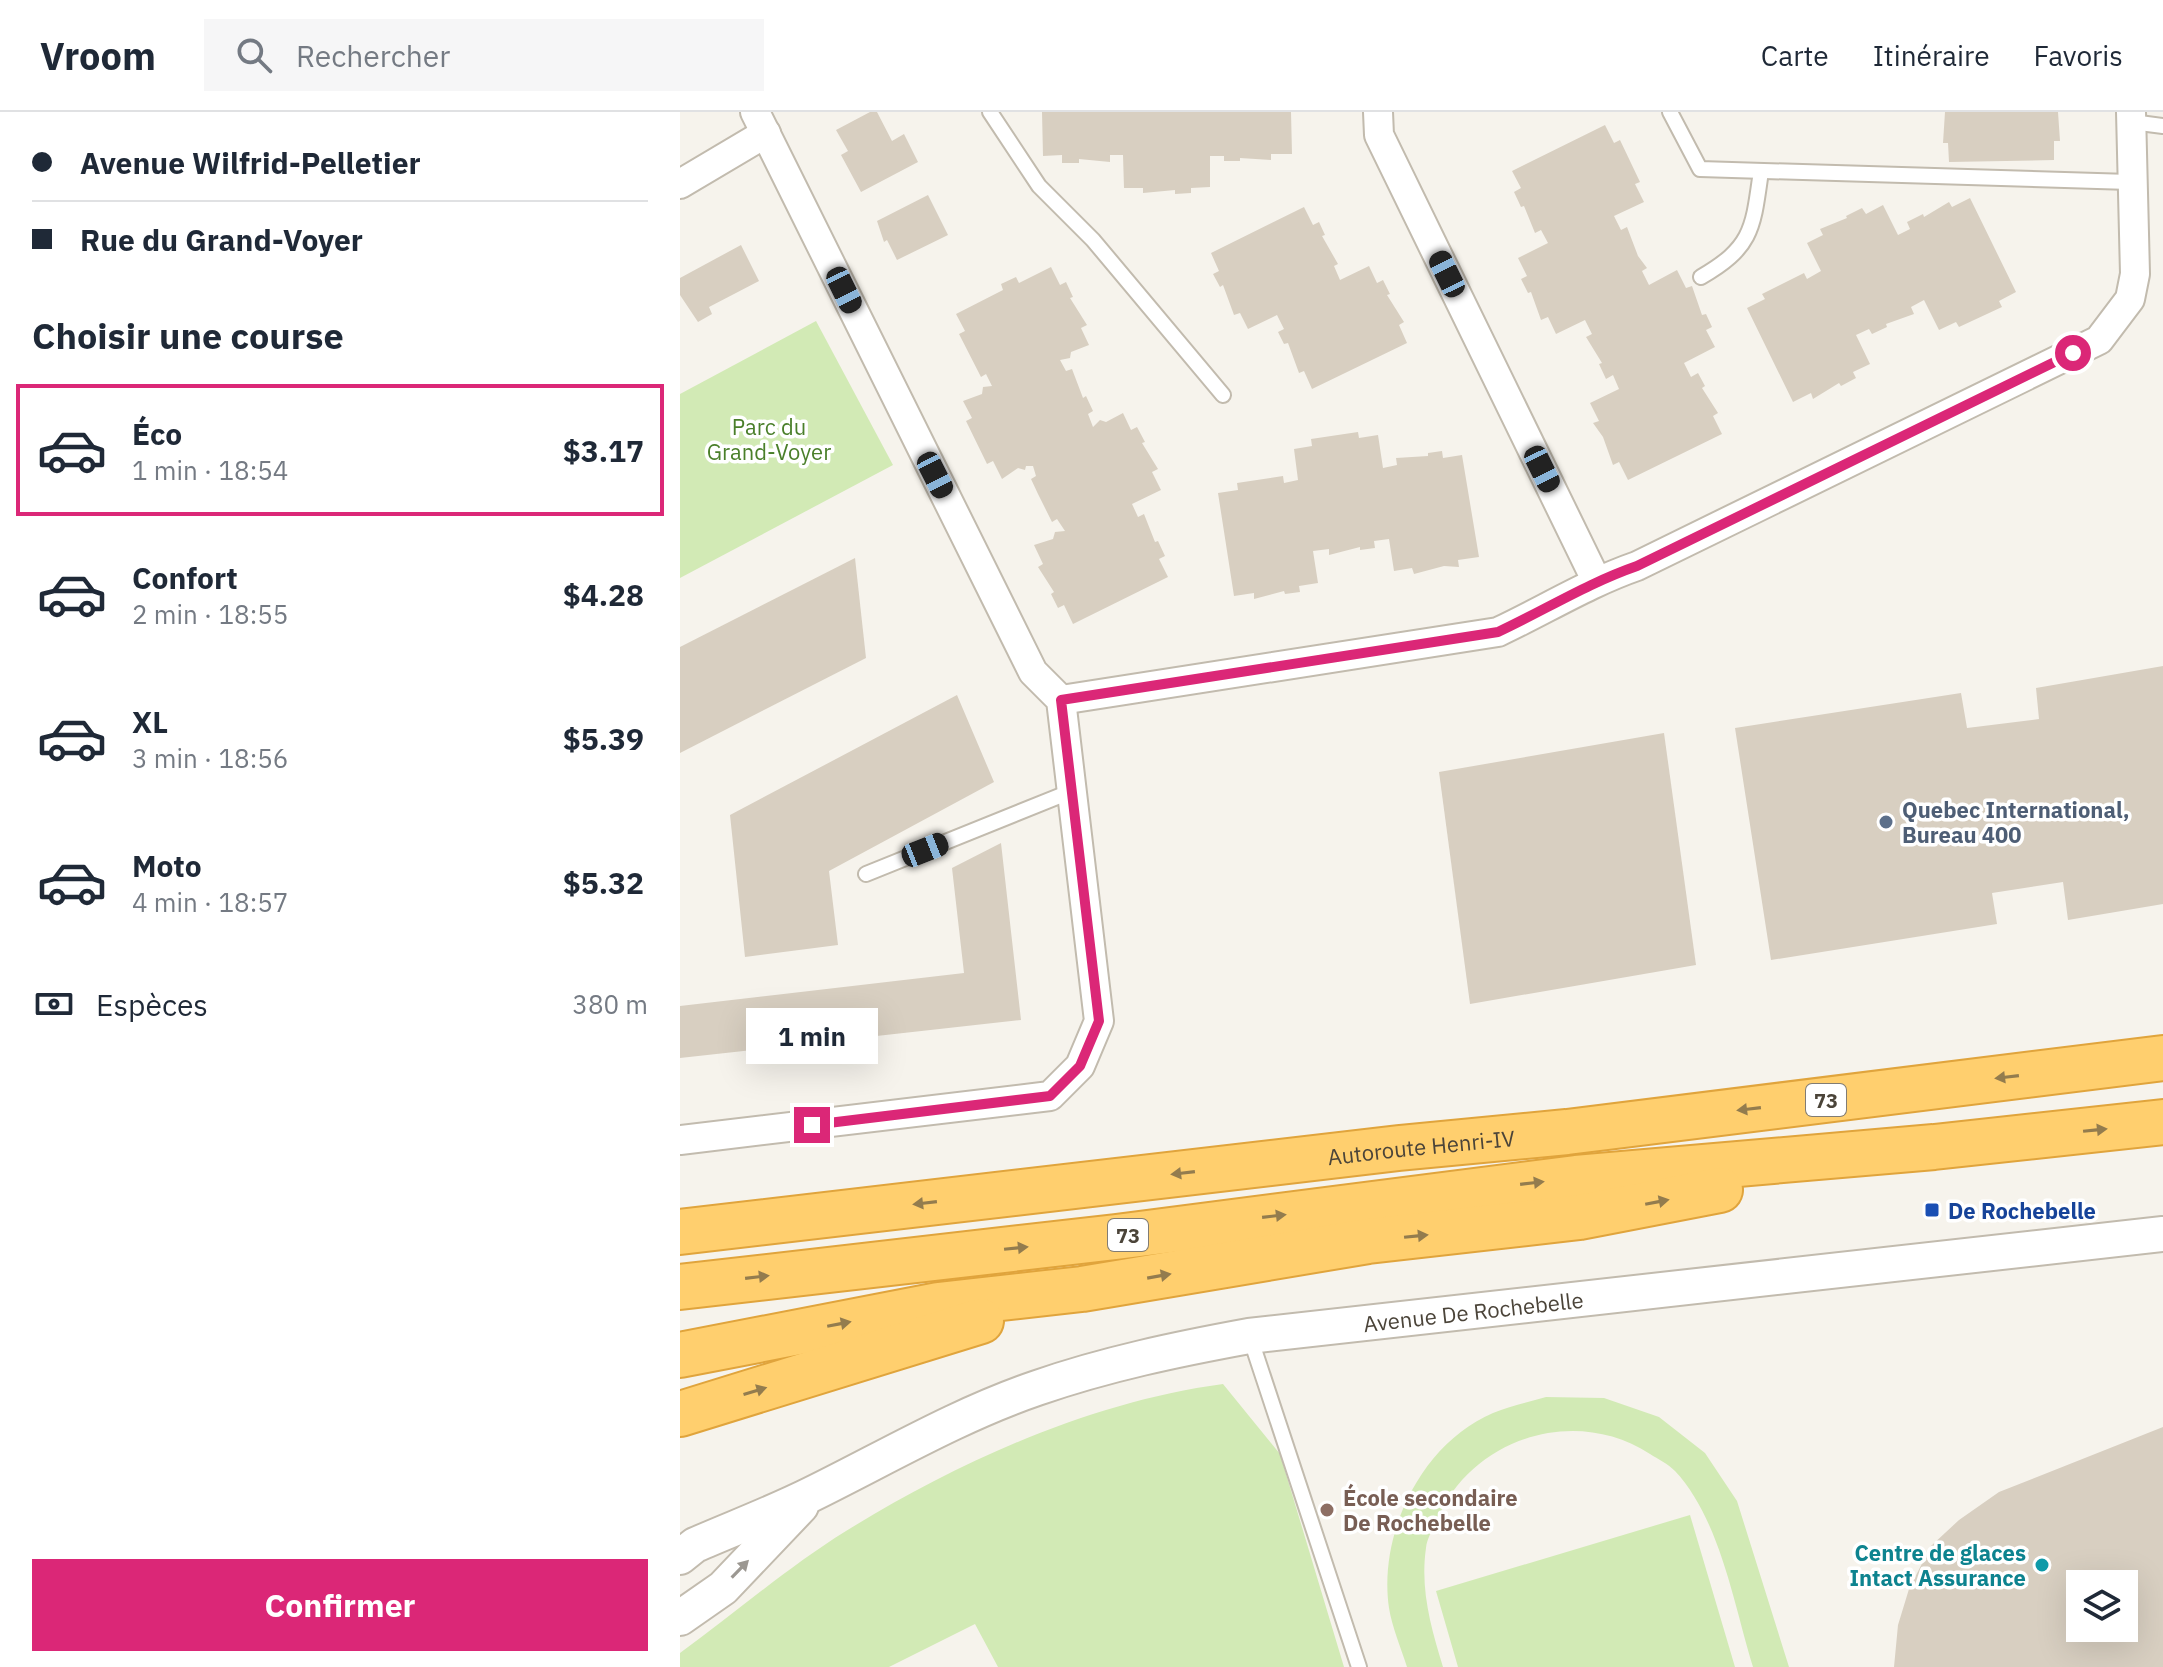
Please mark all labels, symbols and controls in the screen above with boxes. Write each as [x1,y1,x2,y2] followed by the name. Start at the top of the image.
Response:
[204,19,764,91] search box
[40,31,156,80] text: Vroom
[232,33,276,77] icon: search
[296,36,450,75] text: Rechercher
[1761,37,1829,74] text: Carte
[1873,37,1990,74] text: Itinéraire
[2034,37,2123,74] text: Favoris
[80,143,421,182] text: Avenue Wilfrid-Pelletier
[80,220,363,259] text: Rue du Grand-Voyer
[1426,247,1468,301] car
[823,263,865,317] car
[32,312,344,359] text: Choisir une course
[2055,335,2091,371] route start
[707,412,831,466] park label: Parc du Grand-Voyer
[36,414,108,486] icon: car
[132,414,182,453] text: Éco
[563,431,644,470] text: $3.17
[1521,442,1563,496] car
[913,448,957,502] car
[132,453,288,487] text: 1 min · 18:54
[36,558,108,630] icon: car
[132,558,238,597] text: Confort
[563,575,644,614] text: $4.28
[132,597,288,631] text: 2 min · 18:55
[36,702,108,774] icon: car
[132,702,168,741] text: XL
[563,719,644,758] text: $5.39
[132,741,288,775] text: 3 min · 18:56
[1902,795,2130,849] place label: Quebec International, Bureau 400
[1877,813,1895,831] marker: Quebec International, Bureau 400
[898,830,952,870] car
[36,846,108,918] icon: car
[132,846,202,885] text: Moto
[563,863,644,902] text: $5.32
[132,885,288,919] text: 4 min · 18:57
[32,982,76,1026] icon: cash
[96,985,208,1024] text: Espèces
[572,987,648,1021] text: 380 m
[746,1009,878,1065] callout: 1 min
[778,1019,846,1053] text: 1 min
[1994,1071,2019,1084] one-way arrow
[1806,1084,1846,1116] road number: 73
[1737,1103,1762,1116] one-way arrow
[794,1107,830,1143] route end
[1326,1123,1516,1171] street label: Autoroute Henri-IV
[2082,1123,2107,1136] one-way arrow
[1170,1167,1195,1180] one-way arrow
[1520,1176,1545,1189] one-way arrow
[1645,1195,1670,1208] one-way arrow
[1948,1196,2096,1225] place label: De Rochebelle
[912,1197,937,1210] one-way arrow
[1923,1201,1941,1219] marker: De Rochebelle
[1262,1210,1287,1223] one-way arrow
[1108,1219,1148,1251] road number: 73
[1404,1229,1429,1242] one-way arrow
[1004,1241,1029,1254] one-way arrow
[745,1270,770,1283] one-way arrow
[1147,1270,1172,1282] one-way arrow
[1362,1284,1585,1338] street label: Avenue De Rochebelle
[827,1317,852,1330] one-way arrow
[743,1384,767,1397] one-way arrow
[1343,1483,1518,1537] place label: École secondaire De Rochebelle
[1318,1501,1336,1519] marker: École secondaire De Rochebelle
[1849,1538,2026,1592] place label: Centre de glaces Intact Assurance
[2033,1556,2051,1574] marker: Centre de glaces Intact Assurance
[32,1559,648,1651] button: Confirmer
[731,1560,749,1579] one-way arrow
[2066,1570,2138,1642] map controls
[2066,1570,2138,1642] button: layers

